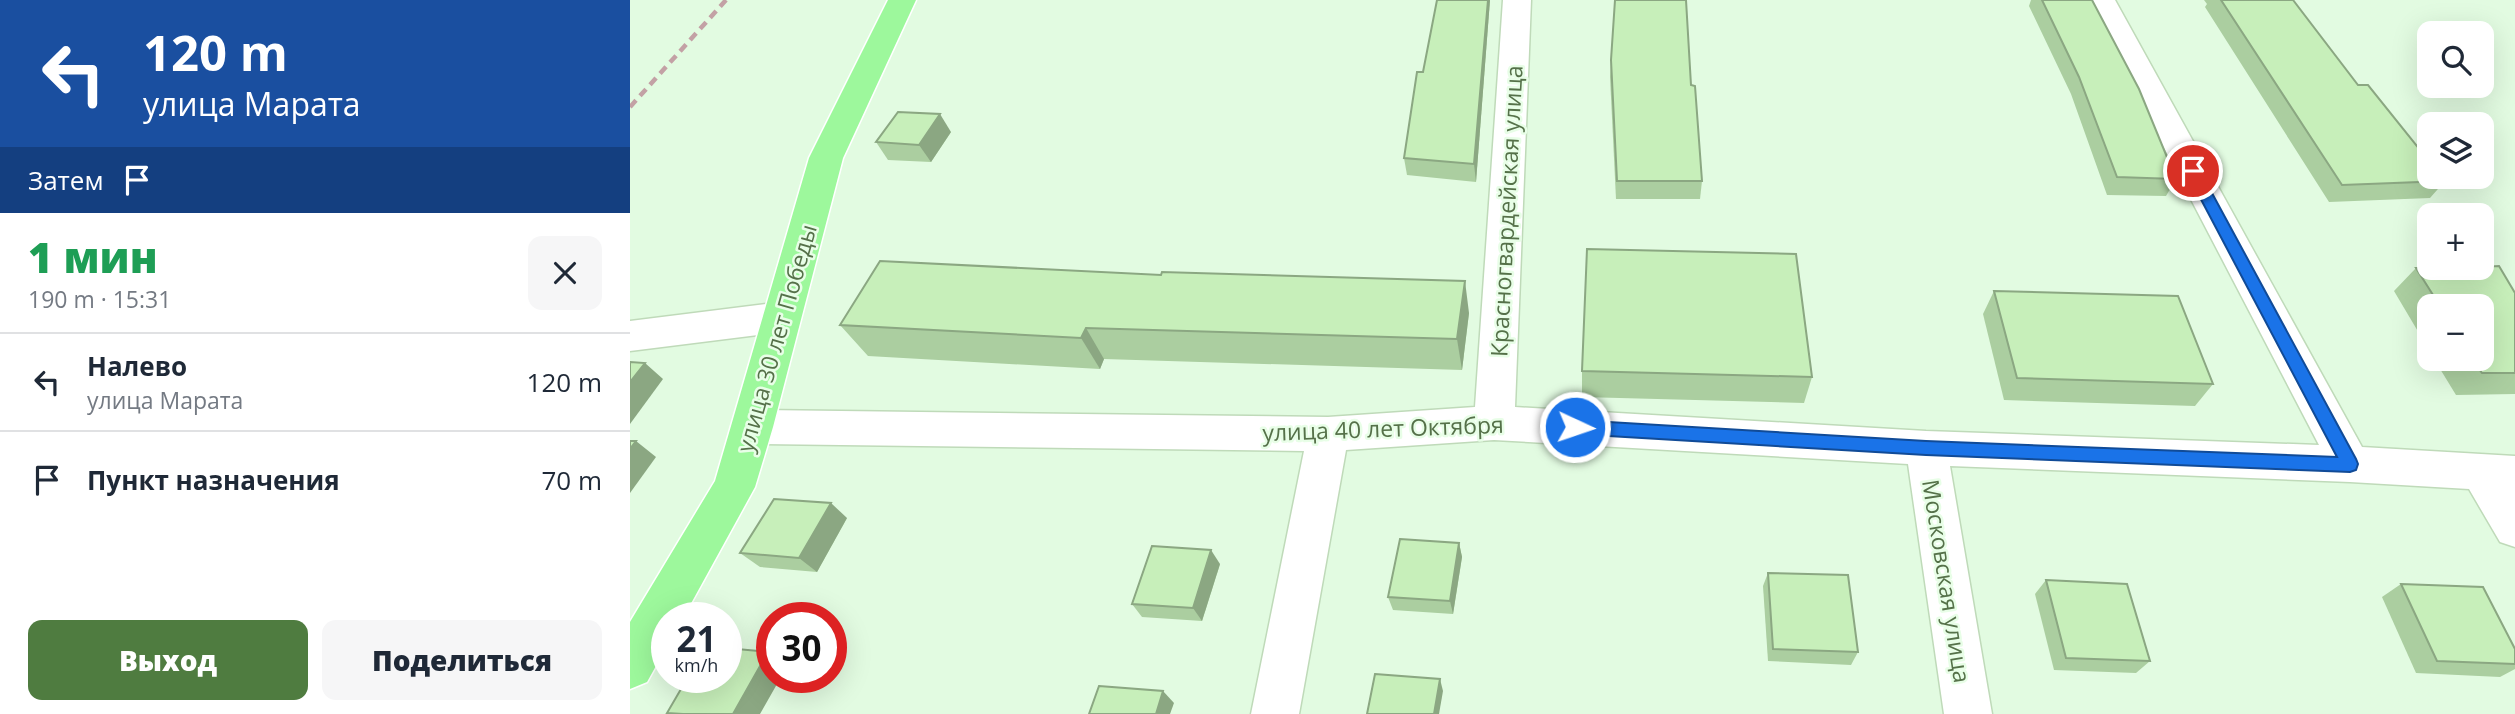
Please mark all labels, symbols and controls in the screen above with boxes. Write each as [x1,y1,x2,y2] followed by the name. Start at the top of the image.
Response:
[143,19,288,85] text: 120 m
[2417,21,2494,371] map controls
[2417,21,2494,98] button: search
[28,28,119,119] icon: left
[1482,64,1530,358] street label: Красногвардейская улица
[143,82,361,125] text: улица Марата
[2417,112,2494,189] button: layers
[2163,141,2223,201] pin
[2174,152,2212,190] icon: arrive
[118,161,156,199] icon: arrive
[28,162,104,198] text: Затем
[2417,203,2494,280] button: +
[728,220,824,456] street label: улица 30 лет Победы
[28,228,158,285] text: 1 мин
[528,236,602,310] button: close
[28,283,171,315] text: 190 m · 15:31
[2417,294,2494,371] button: −
[87,348,187,384] text: Налево
[28,363,66,401] icon: left
[527,364,602,400] text: 120 m
[87,384,243,416] text: улица Марата
[1538,390,1612,464] position arrow
[1262,408,1504,448] street label: улица 40 лет Октября
[28,461,66,499] icon: arrive
[87,462,340,498] text: Пункт назначения
[541,462,602,498] text: 70 m
[1915,477,1979,685] street label: Московская улица
[756,602,847,693] speed limit sign: 30
[676,615,717,662] text: 21
[28,620,308,700] button: Выход
[322,620,602,700] button: Поделиться
[675,653,718,677] text: km/h

